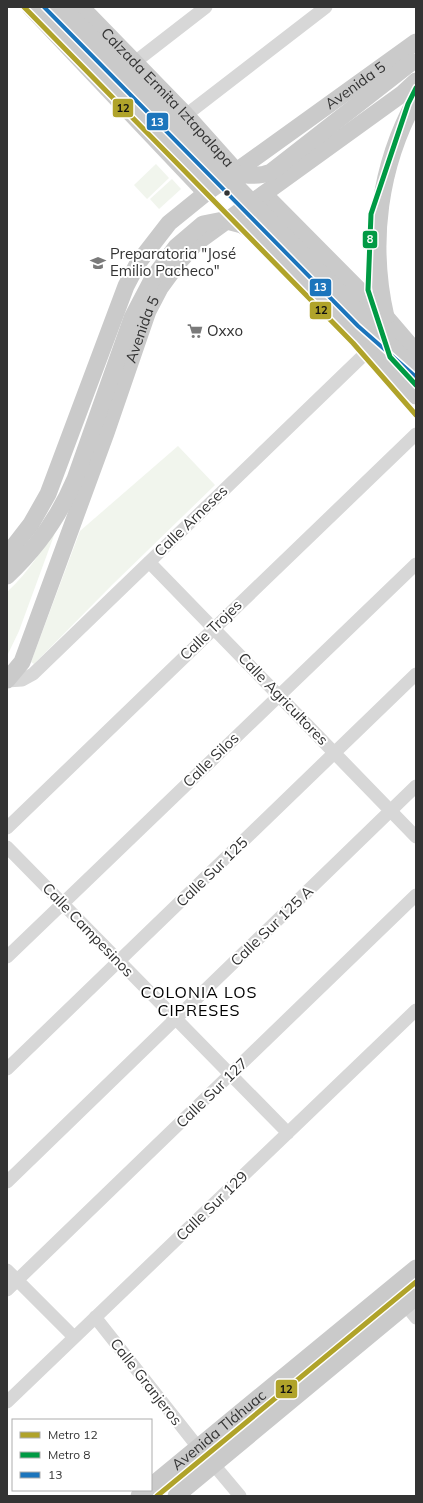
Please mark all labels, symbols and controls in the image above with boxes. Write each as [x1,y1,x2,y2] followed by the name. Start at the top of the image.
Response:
[97,23,238,171] street label: Calzada Ermita Iztapalapa
[321,57,389,113] street label: Avenida 5
[112,98,134,118] line badge: 12
[116,101,130,115] text: 12
[146,112,169,131] line badge: 13
[150,115,164,129] text: 13
[222,188,232,198] unlabelled marker
[362,230,378,249] line badge: 8
[367,232,374,246] text: 8
[110,244,236,280] place label: Preparatoria "José Emilio Pacheco"
[89,254,107,272] school or university icon: Preparatoria "José Emilio Pacheco"
[309,278,332,297] line badge: 13
[313,280,327,294] text: 13
[121,293,163,365] street label: Avenida 5
[309,301,332,320] line badge: 12
[314,303,328,317] text: 12
[207,321,243,340] place label: Oxxo
[186,322,204,340] supermarket icon: Oxxo
[150,481,231,560] street label: Calle Arneses
[176,595,246,664] street label: Calle Trojes
[234,648,332,749] street label: Calle Agricultores
[179,728,243,791] street label: Calle Silos
[172,833,252,911] street label: Calle Sur 125
[39,879,138,981] street label: Calle Campesinos
[226,881,317,970] street label: Calle Sur 125 A
[141,982,257,1020] district label: COLONIA LOS CIPRESES
[172,1054,252,1132] street label: Calle Sur 127
[172,1167,252,1245] street label: Calle Sur 129
[106,1334,186,1429] street label: Calle Granjeros
[275,1379,298,1399] line badge: 12
[279,1382,293,1396] text: 12
[168,1385,270,1474] street label: Avenida Tláhuac
[12,1419,152,1491] legend
[48,1427,98,1442] text: Metro 12
[48,1447,90,1462] text: Metro 8
[48,1467,62,1482] text: 13

